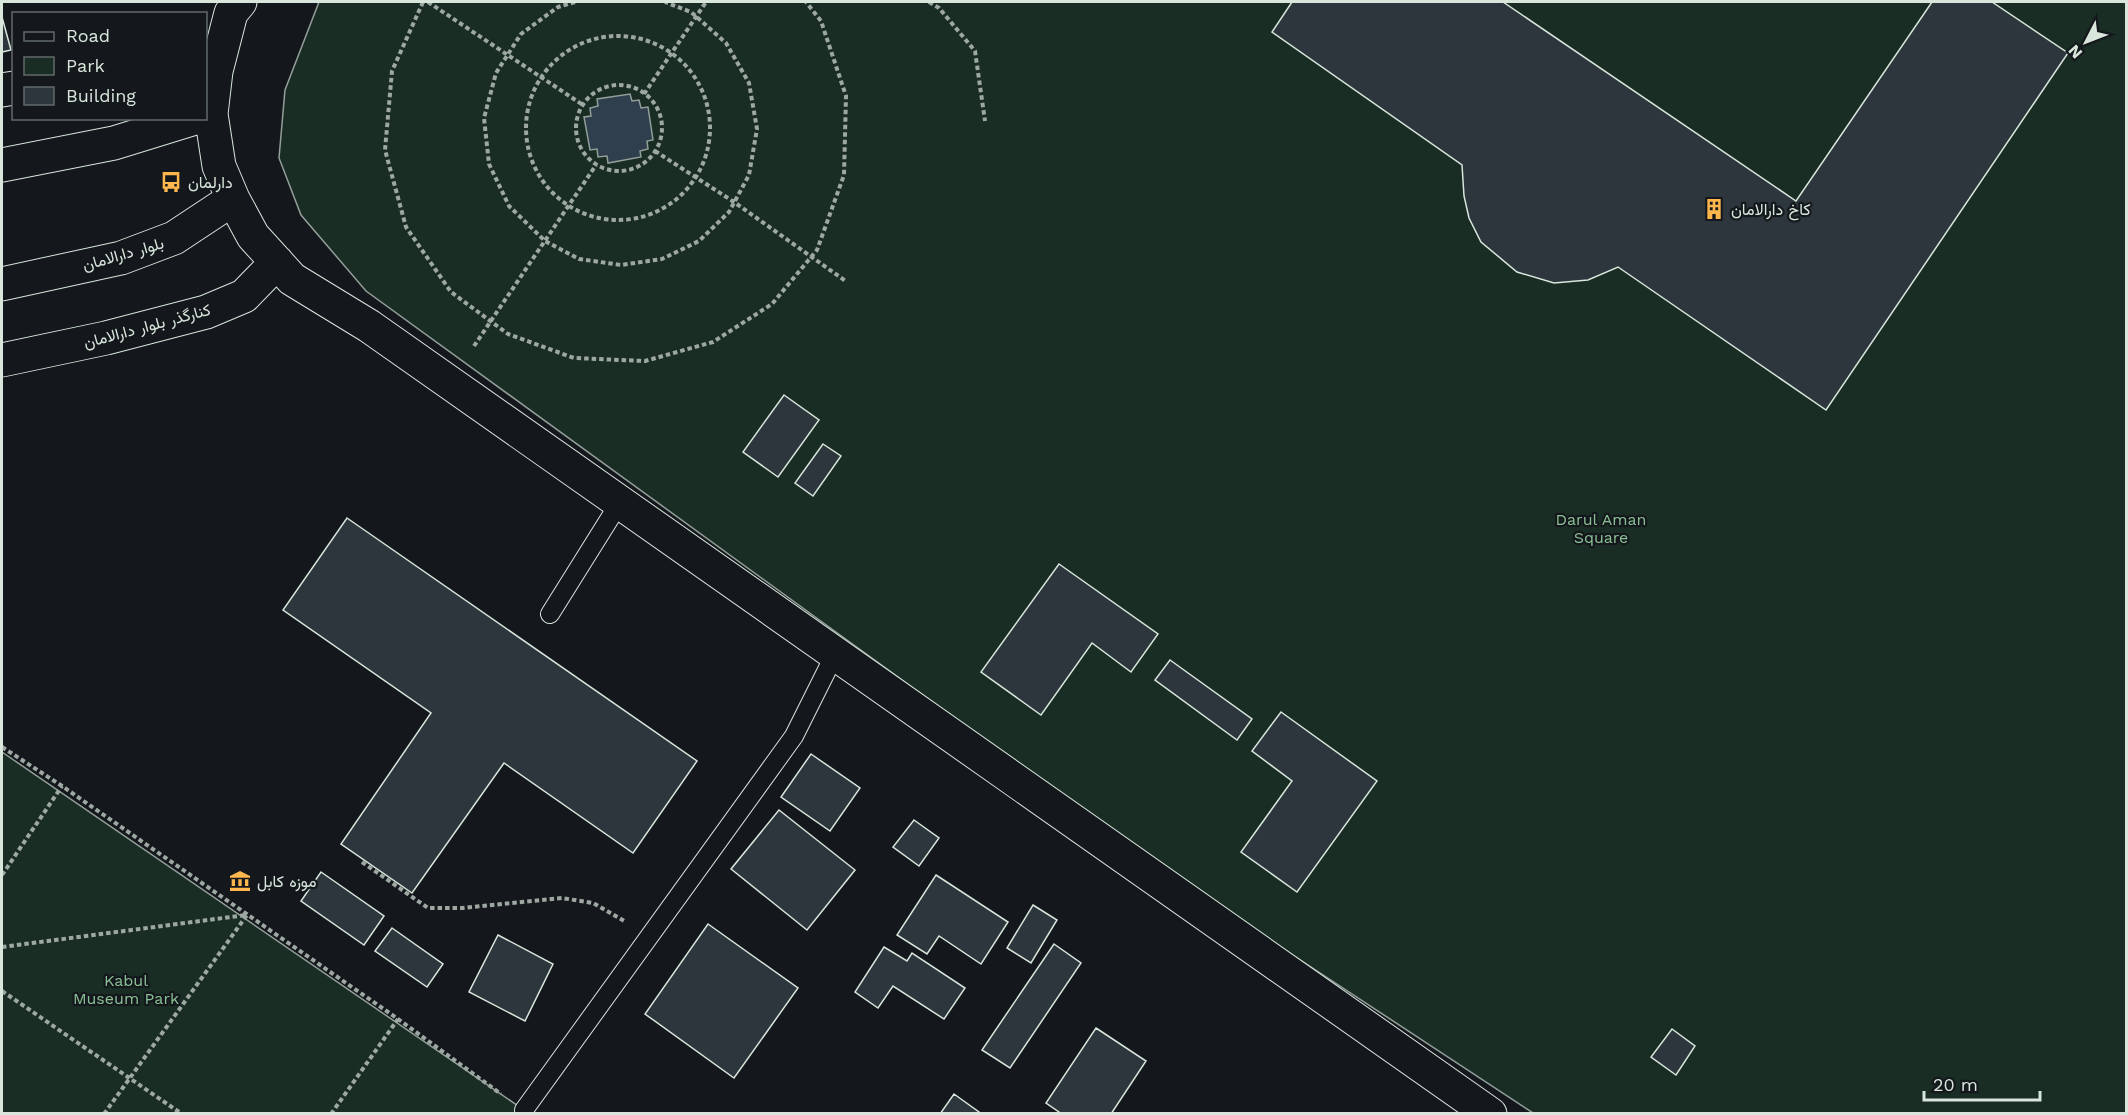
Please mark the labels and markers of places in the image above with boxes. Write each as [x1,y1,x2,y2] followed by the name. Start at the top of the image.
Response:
[159,170,183,194] bus stop icon: دارلمان
[188,173,233,193] place label: دارلمان
[1702,197,1726,221] building icon: کاخ دارالامان
[1731,200,1811,221] place label: کاخ دارالامان
[228,869,252,893] museum icon: موزه کابل
[257,872,317,892] place label: موزه کابل

